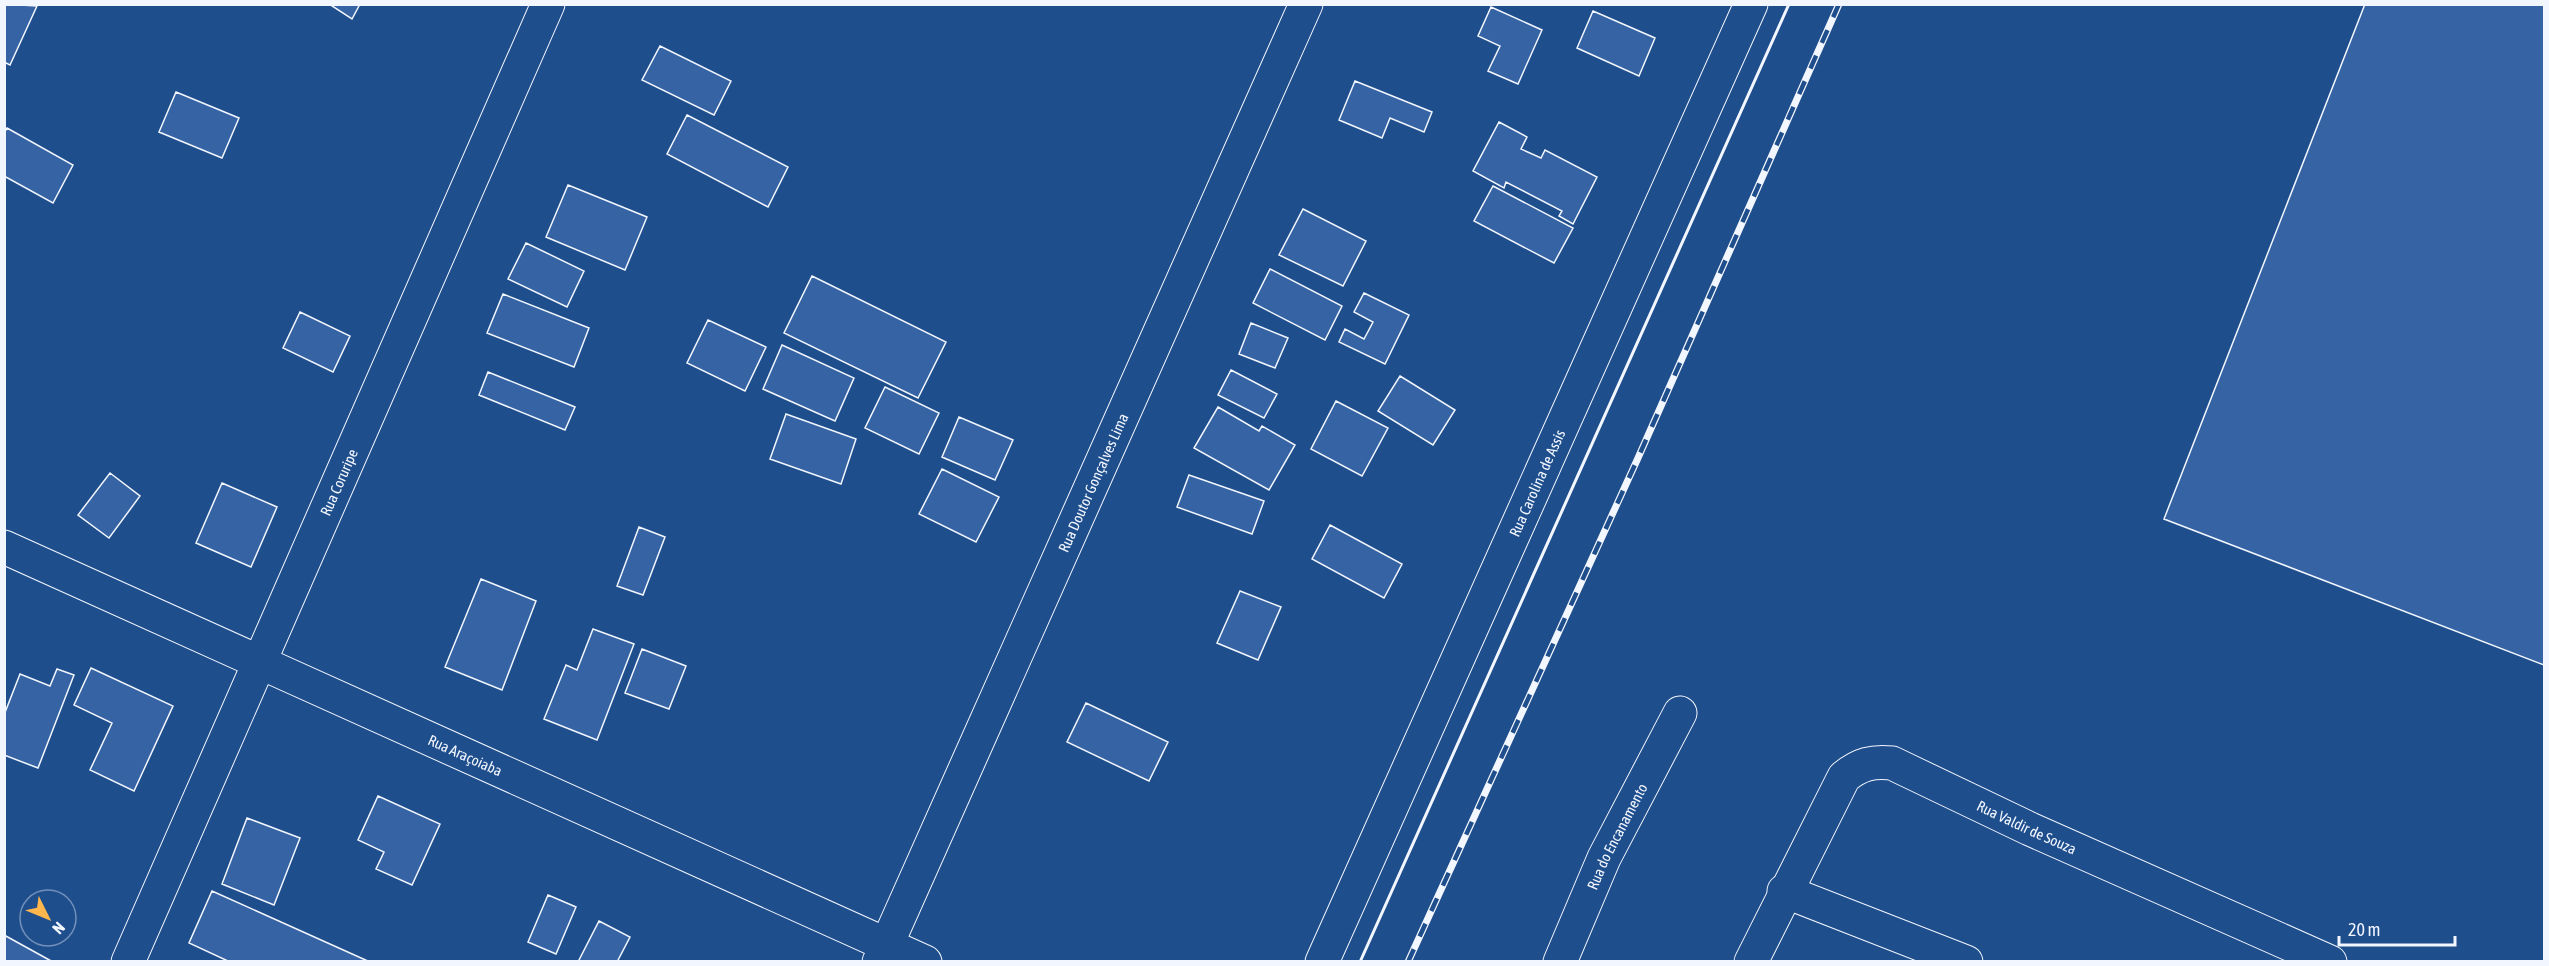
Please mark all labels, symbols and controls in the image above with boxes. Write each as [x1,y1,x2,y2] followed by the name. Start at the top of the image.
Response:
[1054,410,1131,555] street label: Rua Doutor Gonçalves Lima
[1505,427,1568,539] street label: Rua Carolina de Assis
[316,446,361,518] street label: Rua Coruripe
[426,731,505,779] street label: Rua Araçoiaba
[1583,780,1650,892] street label: Rua do Encanamento
[1974,797,2079,857] street label: Rua Valdir de Souza
[18,888,78,948] north arrow
[2339,909,2454,947] scale bar
[49,919,69,938] text: N
[2348,919,2380,940] text: 20 m

